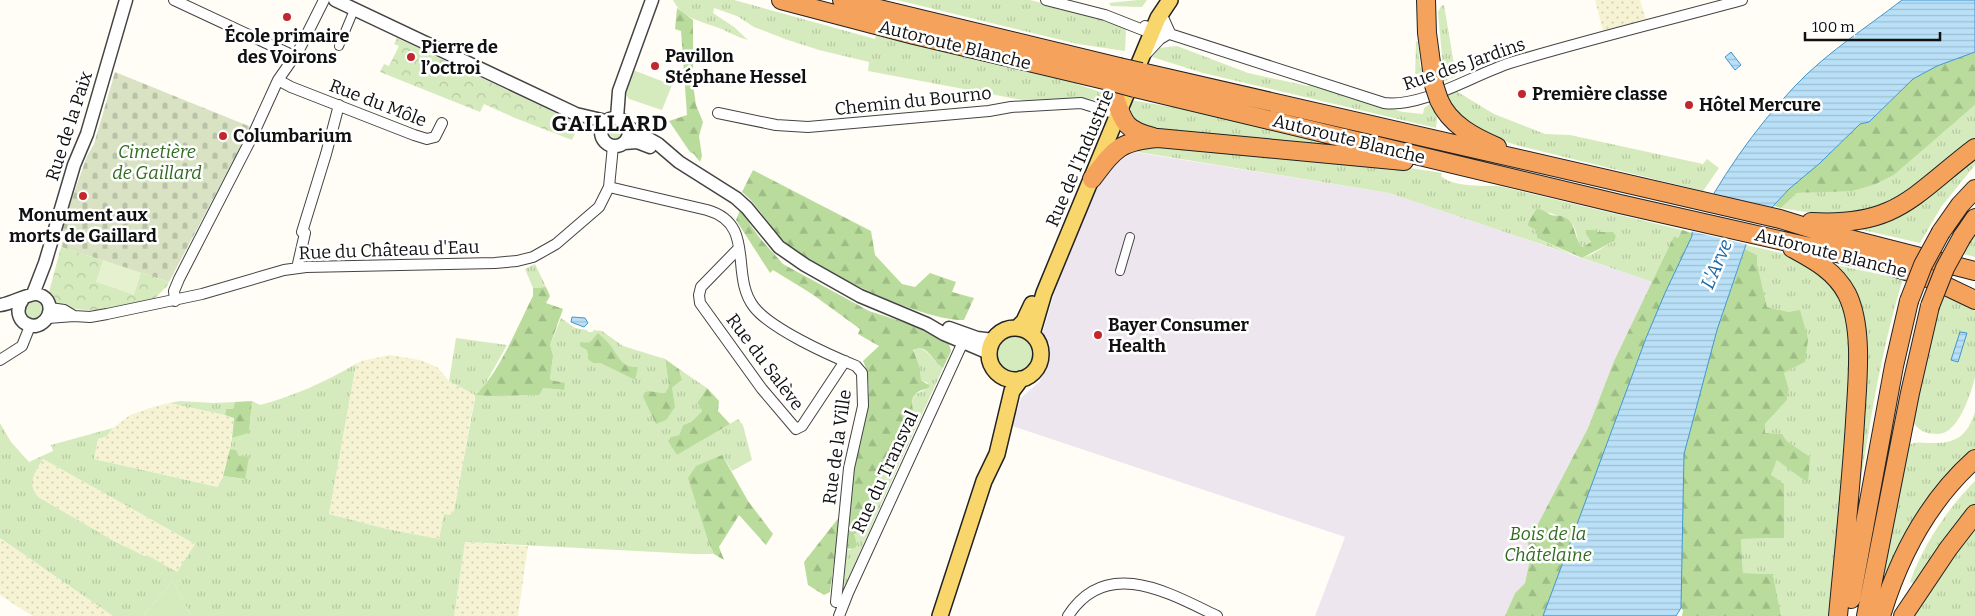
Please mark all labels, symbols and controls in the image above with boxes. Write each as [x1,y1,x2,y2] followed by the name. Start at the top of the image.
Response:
[1805,10,1940,42] scale bar
[281,11,293,23] marker: École primaire des Voirons
[877,15,1033,75] street label: Autoroute Blanche
[1812,18,1855,36] text: 100 m
[225,24,350,68] place label: École primaire des Voirons
[1400,33,1528,95] street label: Rue des Jardins
[421,36,498,79] place label: Pierre de l’octroi
[665,45,807,88] place label: Pavillon Stéphane Hessel
[405,51,417,63] marker: Pierre de l’octroi
[649,60,661,72] marker: Pavillon Stéphane Hessel
[41,68,97,183] street label: Rue de la Paix
[326,74,430,132] street label: Rue du Môle
[834,82,992,120] street label: Chemin du Bourno
[1532,83,1667,105] place label: Première classe
[1041,86,1119,230] street label: Rue de l'Industrie
[1516,88,1528,100] marker: Première classe
[1699,94,1821,116] place label: Hôtel Mercure
[1683,99,1695,111] marker: Hôtel Mercure
[1271,109,1427,169] street label: Autoroute Blanche
[552,110,668,137] district label: GAILLARD
[233,125,352,147] place label: Columbarium
[217,130,229,142] marker: Columbarium
[112,141,202,184] park label: Cimetière de Gaillard
[77,190,89,202] marker: Monument aux morts de Gaillard
[9,204,157,247] place label: Monument aux morts de Gaillard
[1753,223,1909,283] street label: Autoroute Blanche
[1696,235,1737,293] water label: L'Arve
[298,236,480,264] street label: Rue du Château d'Eau
[721,309,809,415] street label: Rue du Salève
[1108,314,1250,357] place label: Bayer Consumer Health
[1092,329,1104,341] marker: Bayer Consumer Health
[818,388,856,506] street label: Rue de la Ville
[847,407,923,537] street label: Rue du Transval
[1504,523,1592,566] park label: Bois de la Châtelaine

